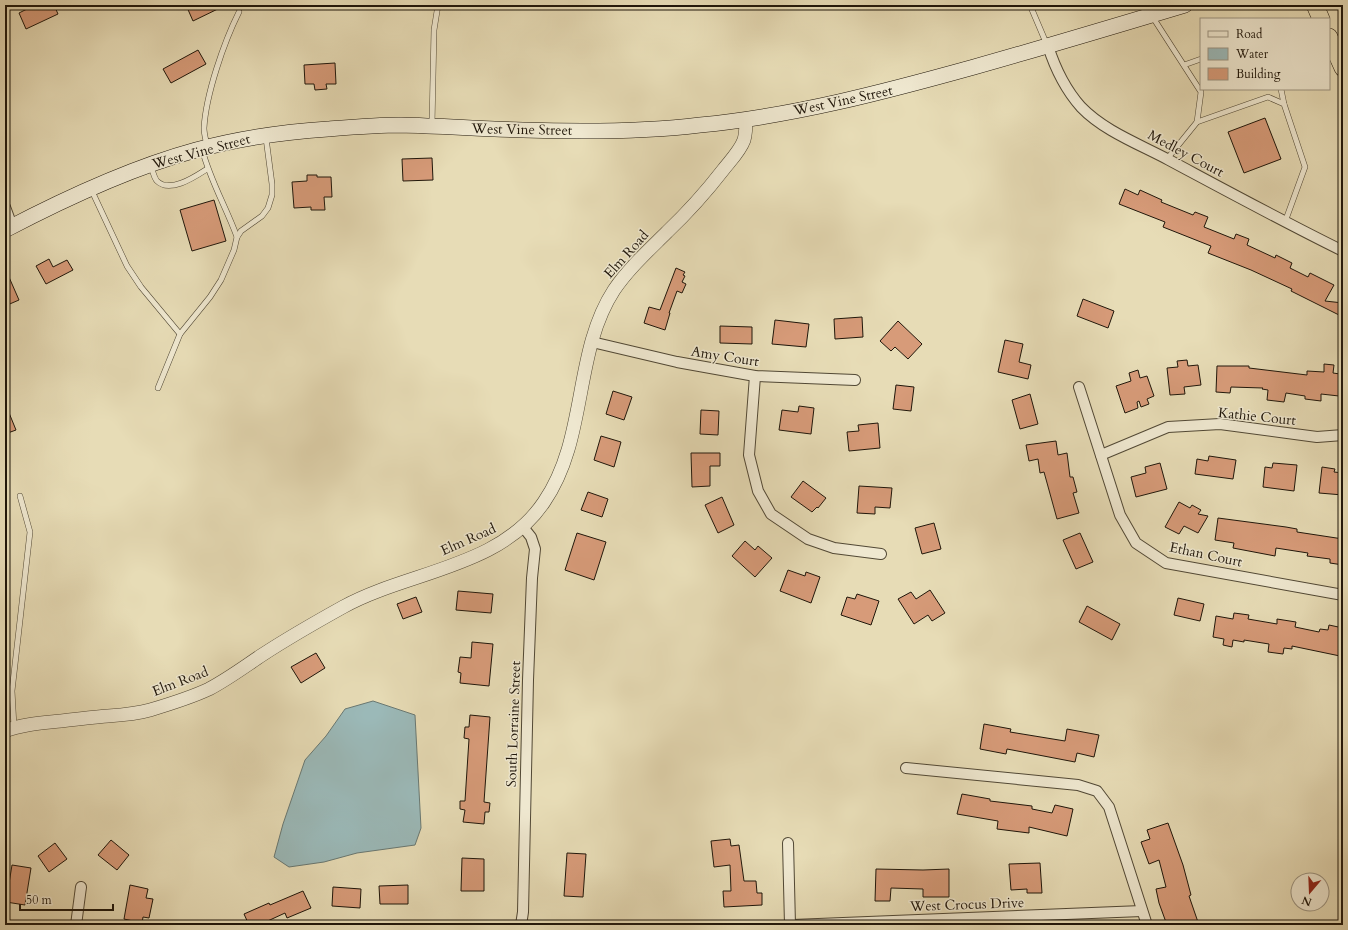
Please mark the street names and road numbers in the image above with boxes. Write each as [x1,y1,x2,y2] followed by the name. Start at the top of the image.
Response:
[791,81,895,120] street label: West Vine Street
[470,119,573,140] street label: West Vine Street
[1144,125,1228,182] street label: Medley Court
[149,129,253,174] street label: West Vine Street
[600,226,653,282] street label: Elm Road
[690,342,761,371] street label: Amy Court
[1217,403,1297,430] street label: Kathie Court
[438,519,499,560] street label: Elm Road
[1168,538,1245,572] street label: Ethan Court
[502,660,525,787] street label: South Lorraine Street
[149,662,211,701] street label: Elm Road
[909,893,1025,916] street label: West Crocus Drive

